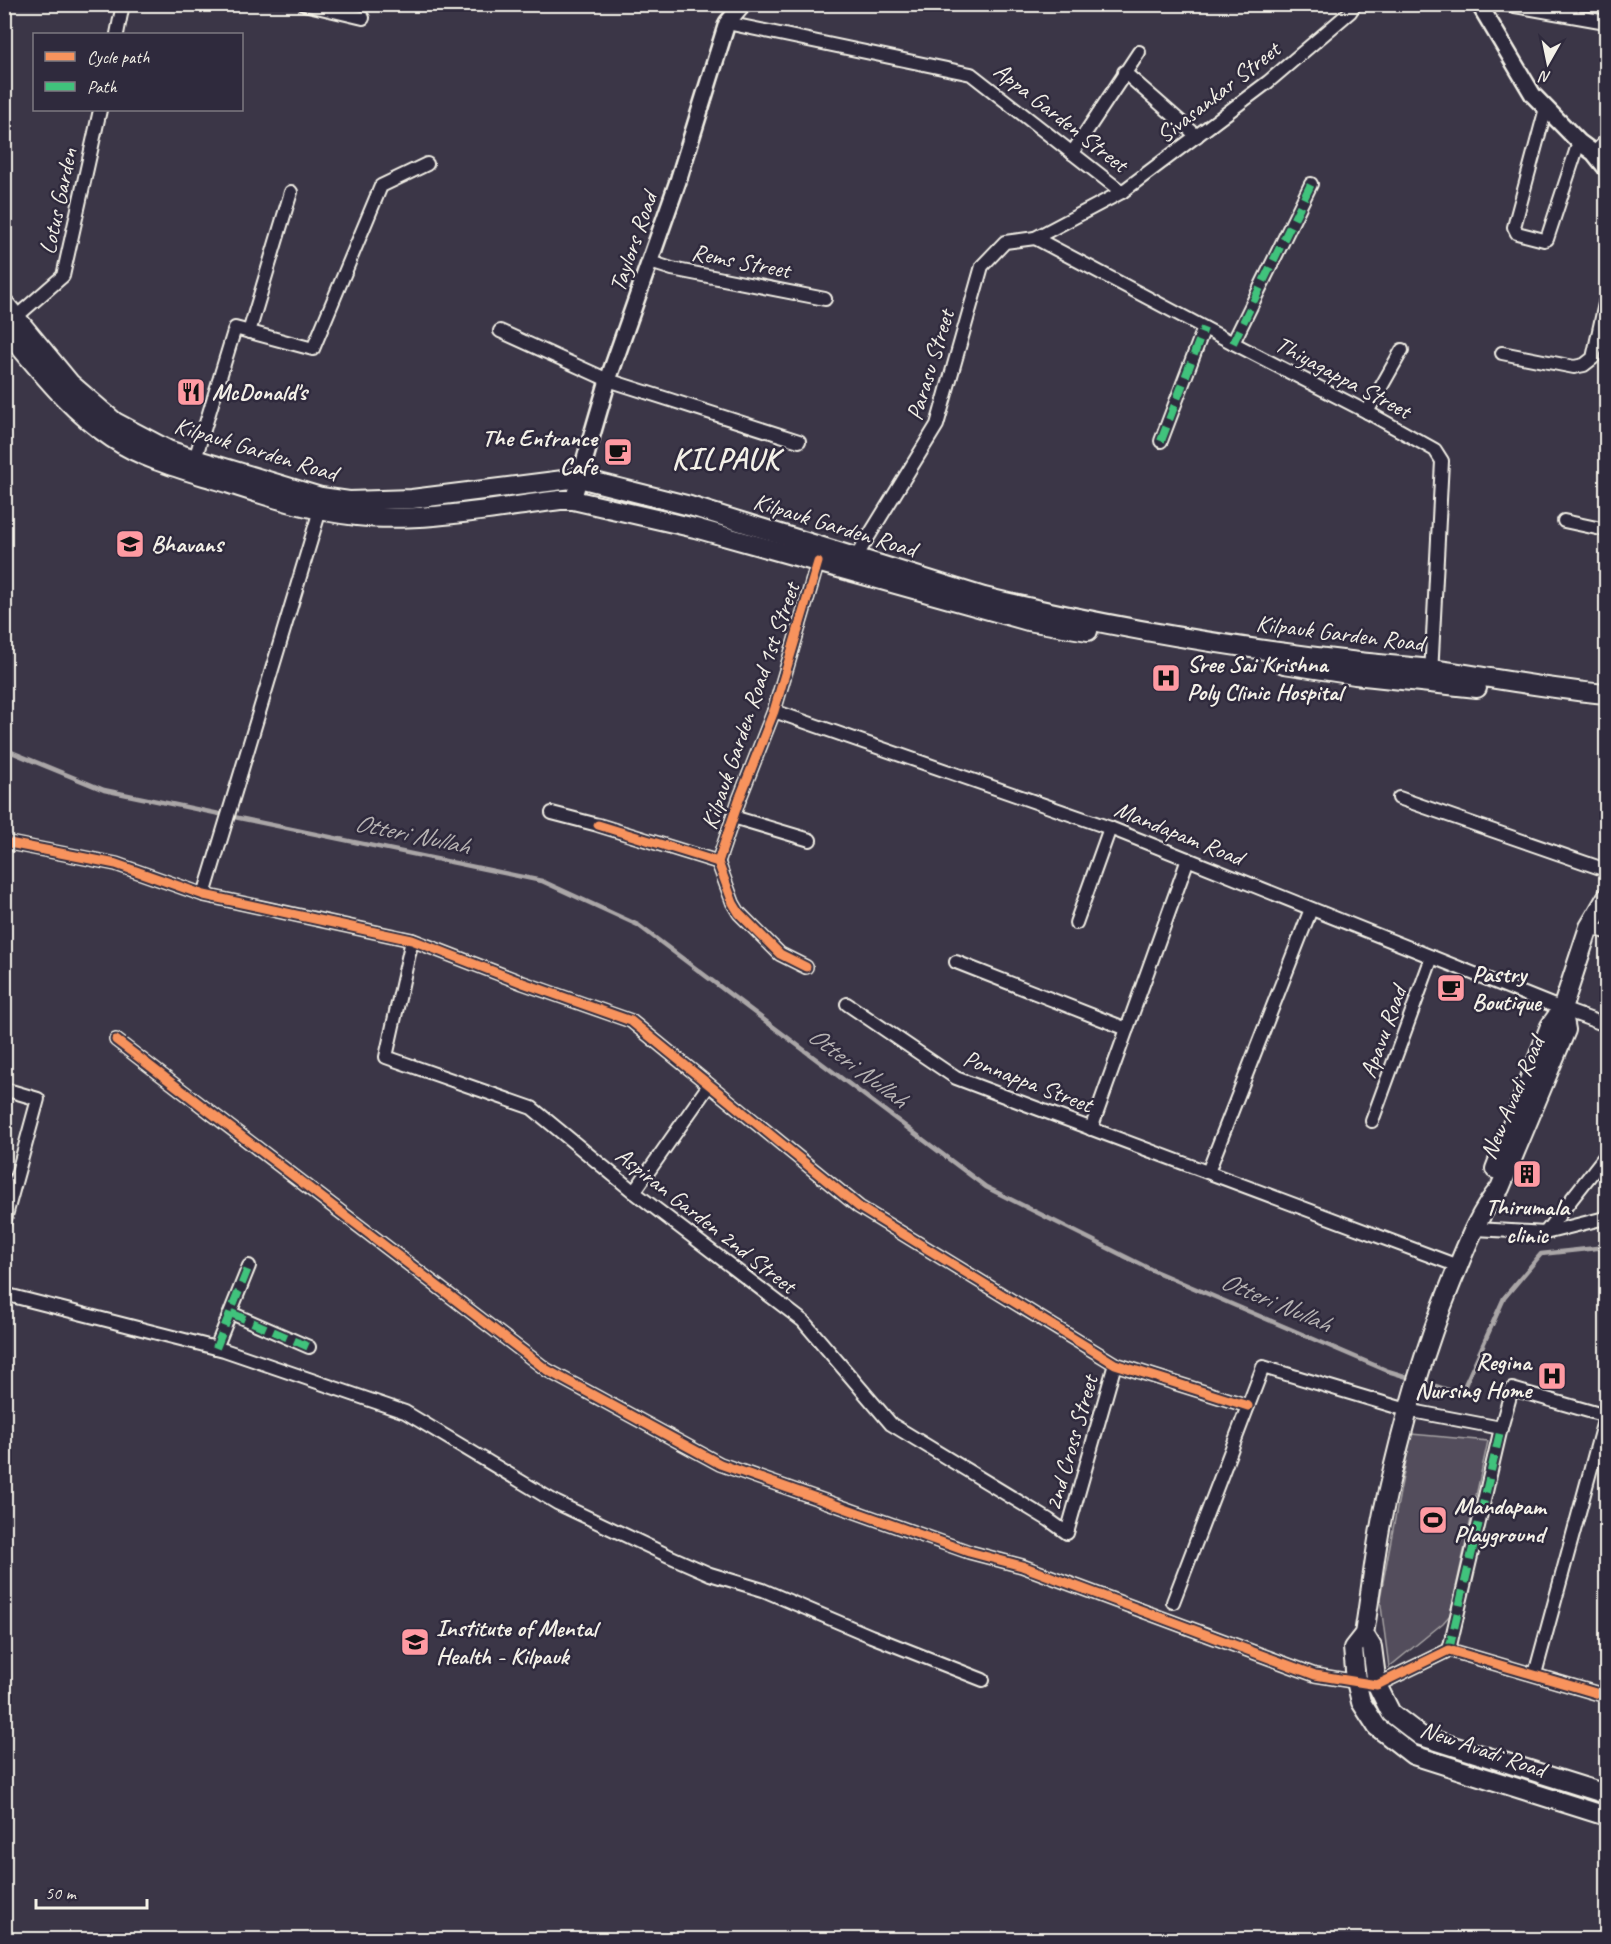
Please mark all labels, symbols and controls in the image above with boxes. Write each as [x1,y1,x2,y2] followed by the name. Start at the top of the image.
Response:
[33,33,243,111] legend
[1150,33,1287,150] street label: Sivasankar Street
[1518,33,1578,93] north arrow
[87,46,150,68] text: Cycle path
[988,55,1136,180] street label: Appa Garden Street
[1536,66,1552,87] text: N
[87,76,117,98] text: Path
[32,145,84,257] street label: Lotus Garden
[602,185,665,296] street label: Taylors Road
[689,237,795,286] street label: Rems Street
[899,304,962,424] street label: Parasu Street
[1270,329,1418,426] street label: Thiyagappa Street
[175,376,207,408] restaurant icon: McDonald's
[212,377,310,407] place label: McDonald's
[171,410,344,489] street label: Kilpauk Garden Road
[482,423,599,481] place label: The Entrance Cafe
[602,436,634,468] cafe icon: The Entrance Cafe
[672,440,784,478] district label: KILPAUK
[750,486,923,565] street label: Kilpauk Garden Road
[114,528,146,560] school or university icon: Bhavans
[151,529,225,559] place label: Bhavans
[694,577,807,833] street label: Kilpauk Garden Road 1st Street
[1255,608,1429,659] street label: Kilpauk Garden Road
[1187,649,1347,707] place label: Sree Sai Krishna Poly Clinic Hospital
[1150,662,1182,694] hospital icon: Sree Sai Krishna Poly Clinic Hospital
[1110,794,1251,874] street label: Mandapam Road
[351,806,475,863] water label: Otteri Nullah
[1472,959,1543,1017] place label: Pastry Boutique
[1435,972,1467,1004] cafe icon: Pastry Boutique
[1353,979,1415,1082] street label: Apavu Road
[801,1019,916,1117] water label: Otteri Nullah
[1473,1029,1553,1164] street label: New Avadi Road
[959,1043,1099,1120] street label: Ponnappa Street
[610,1140,804,1301] street label: Aspiran Garden 2nd Street
[1511,1158,1543,1190] building icon: Thirumala clinic
[1485,1192,1571,1250] place label: Thirumala clinic
[1216,1264,1338,1341] water label: Otteri Nullah
[1415,1347,1533,1405] place label: Regina Nursing Home
[1536,1360,1568,1392] hospital icon: Regina Nursing Home
[1037,1370,1105,1514] street label: 2nd Cross Street
[1454,1491,1549,1549] place label: Mandapam Playground
[1417,1504,1449,1536] sports icon: Mandapam Playground
[436,1613,601,1671] place label: Institute of Mental Health - Kilpauk
[399,1626,431,1658] school or university icon: Institute of Mental Health - Kilpauk
[1417,1714,1553,1786] street label: New Avadi Road
[36,1872,147,1910] scale bar
[45,1882,78,1904] text: 50 m

